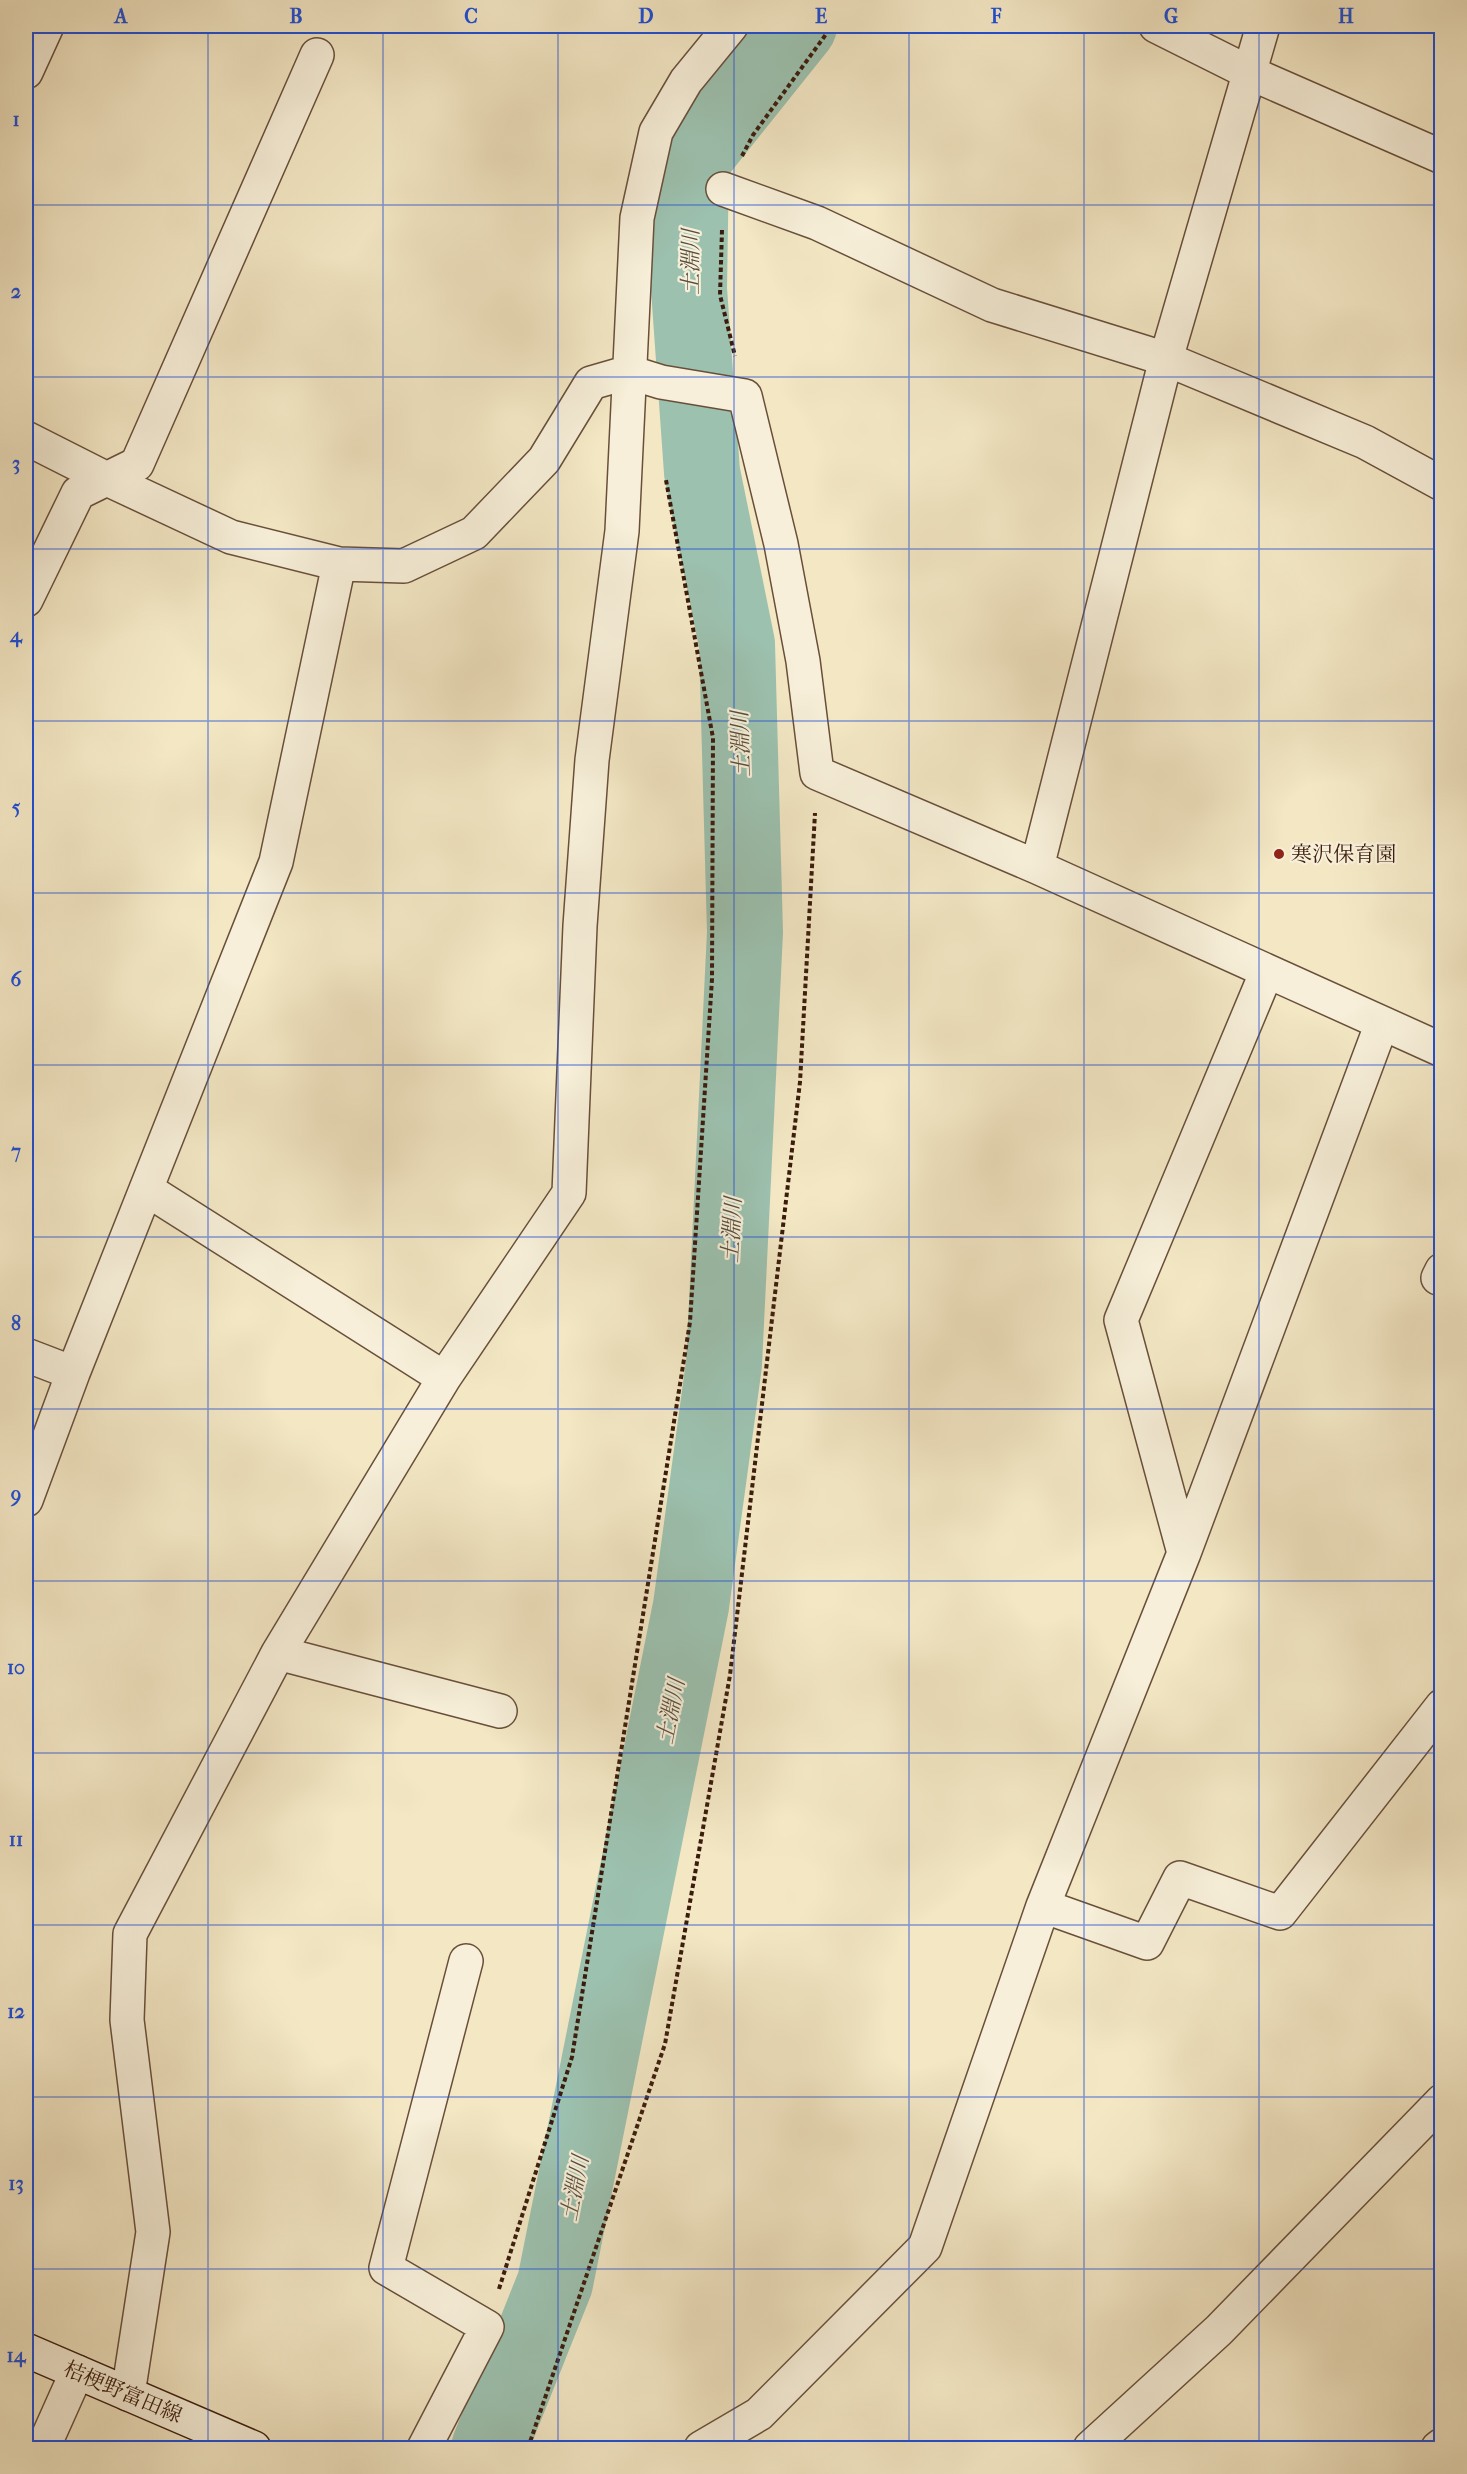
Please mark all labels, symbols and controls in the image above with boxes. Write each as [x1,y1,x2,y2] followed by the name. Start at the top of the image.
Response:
[113,5,129,28] text: A
[289,5,303,28] text: B
[464,5,478,28] text: C
[638,5,654,28] text: D
[815,5,827,28] text: E
[990,5,1002,28] text: F
[1164,5,1178,28] text: G
[1338,5,1354,28] text: H
[12,108,20,131] text: 1
[678,227,704,295] water label: 土淵川
[11,280,21,303] text: 2
[12,452,20,475] text: 3
[9,624,23,648] text: 4
[727,709,755,777] water label: 土淵川
[12,796,21,819] text: 5
[1291,842,1396,866] place label: 寒沢保育園
[1272,847,1286,861] marker: 寒沢保育園
[11,968,23,991] text: 6
[10,1140,21,1163] text: 7
[717,1194,747,1264] water label: 土淵川
[11,1312,21,1335] text: 8
[10,1484,21,1507] text: 9
[7,1656,25,1679] text: 10
[652,1674,690,1746] water label: 土淵川
[9,1828,23,1851] text: 11
[7,2000,25,2023] text: 12
[556,2151,594,2223] water label: 土淵川
[8,2172,24,2195] text: 13
[7,2344,27,2368] text: 14
[60,2356,186,2428] street label: 桔梗野富田線

